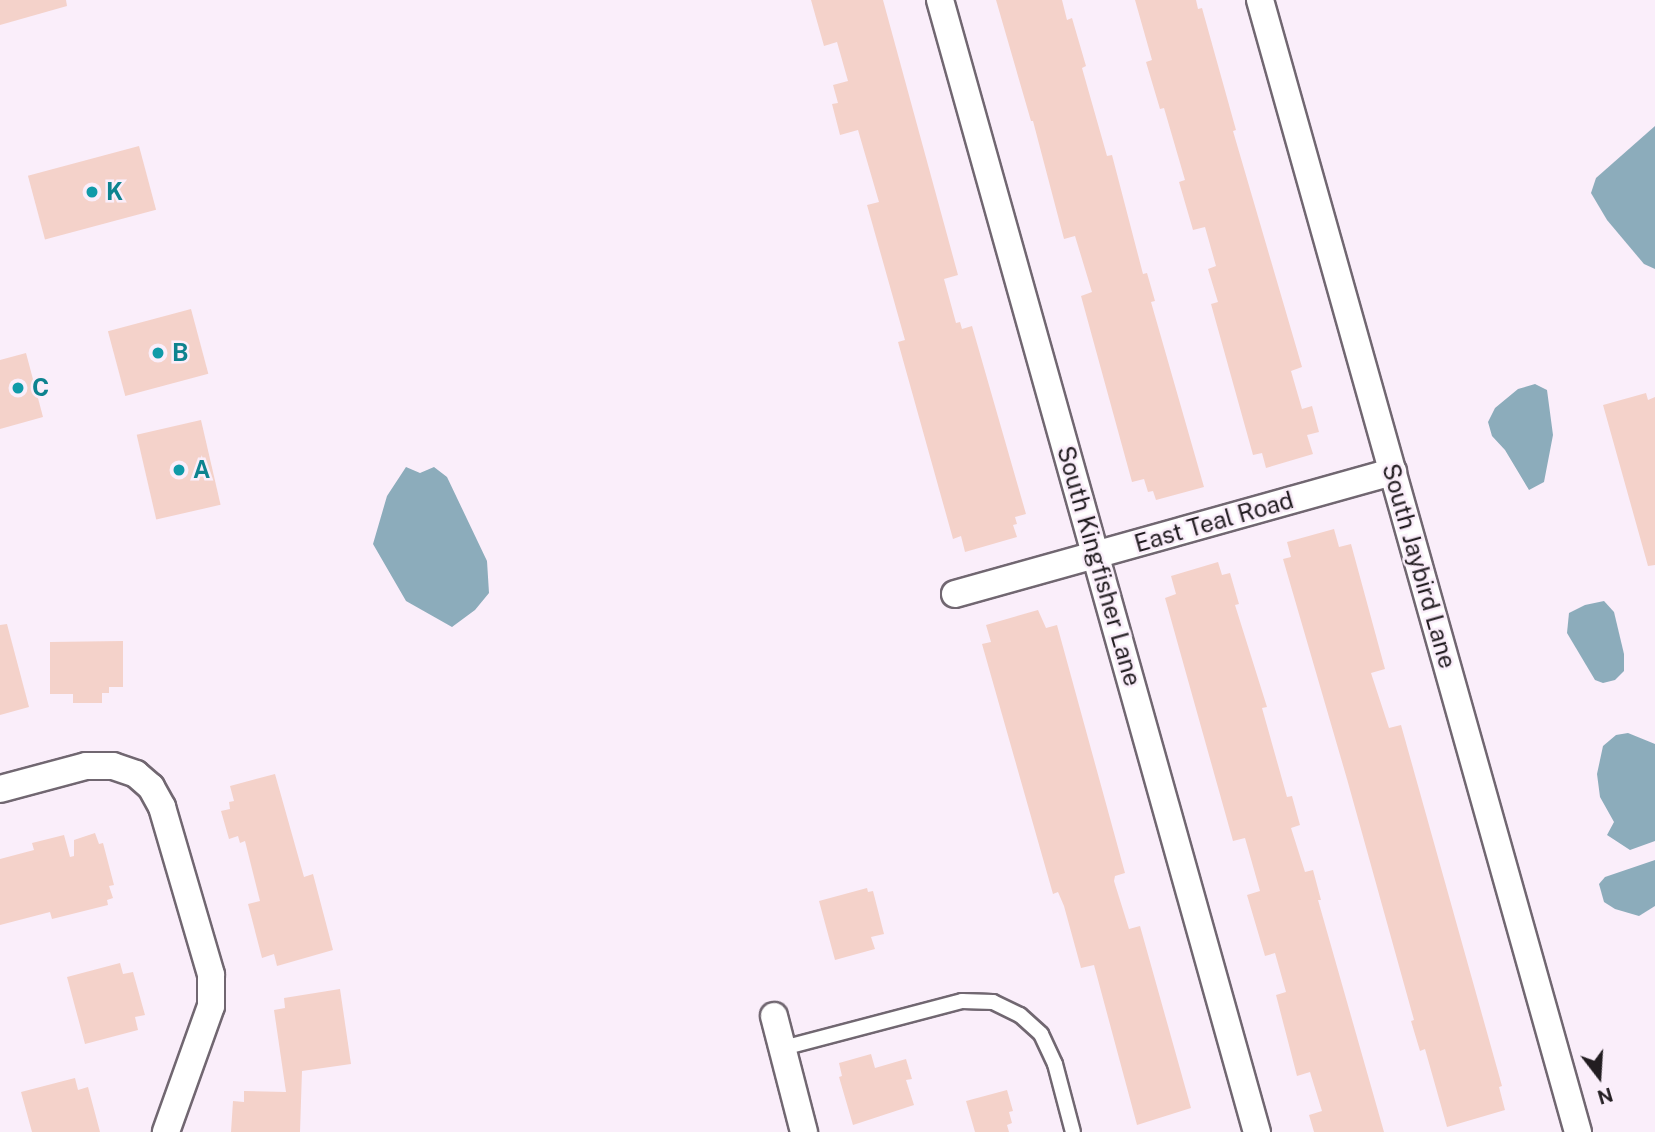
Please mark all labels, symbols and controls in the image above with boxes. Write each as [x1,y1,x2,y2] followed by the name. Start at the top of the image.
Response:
[106,178,123,206] place label: K
[84,184,100,200] marker: K
[172,339,188,367] place label: B
[150,345,166,361] marker: B
[32,374,49,402] place label: C
[10,380,26,396] marker: C
[1051,443,1147,689] street label: South Kingfisher Lane
[193,456,210,484] place label: A
[1376,460,1462,672] street label: South Jaybird Lane
[171,462,187,478] marker: A
[1131,486,1297,558] street label: East Teal Road
[1564,1041,1634,1111] north arrow
[1595,1083,1615,1109] text: N

